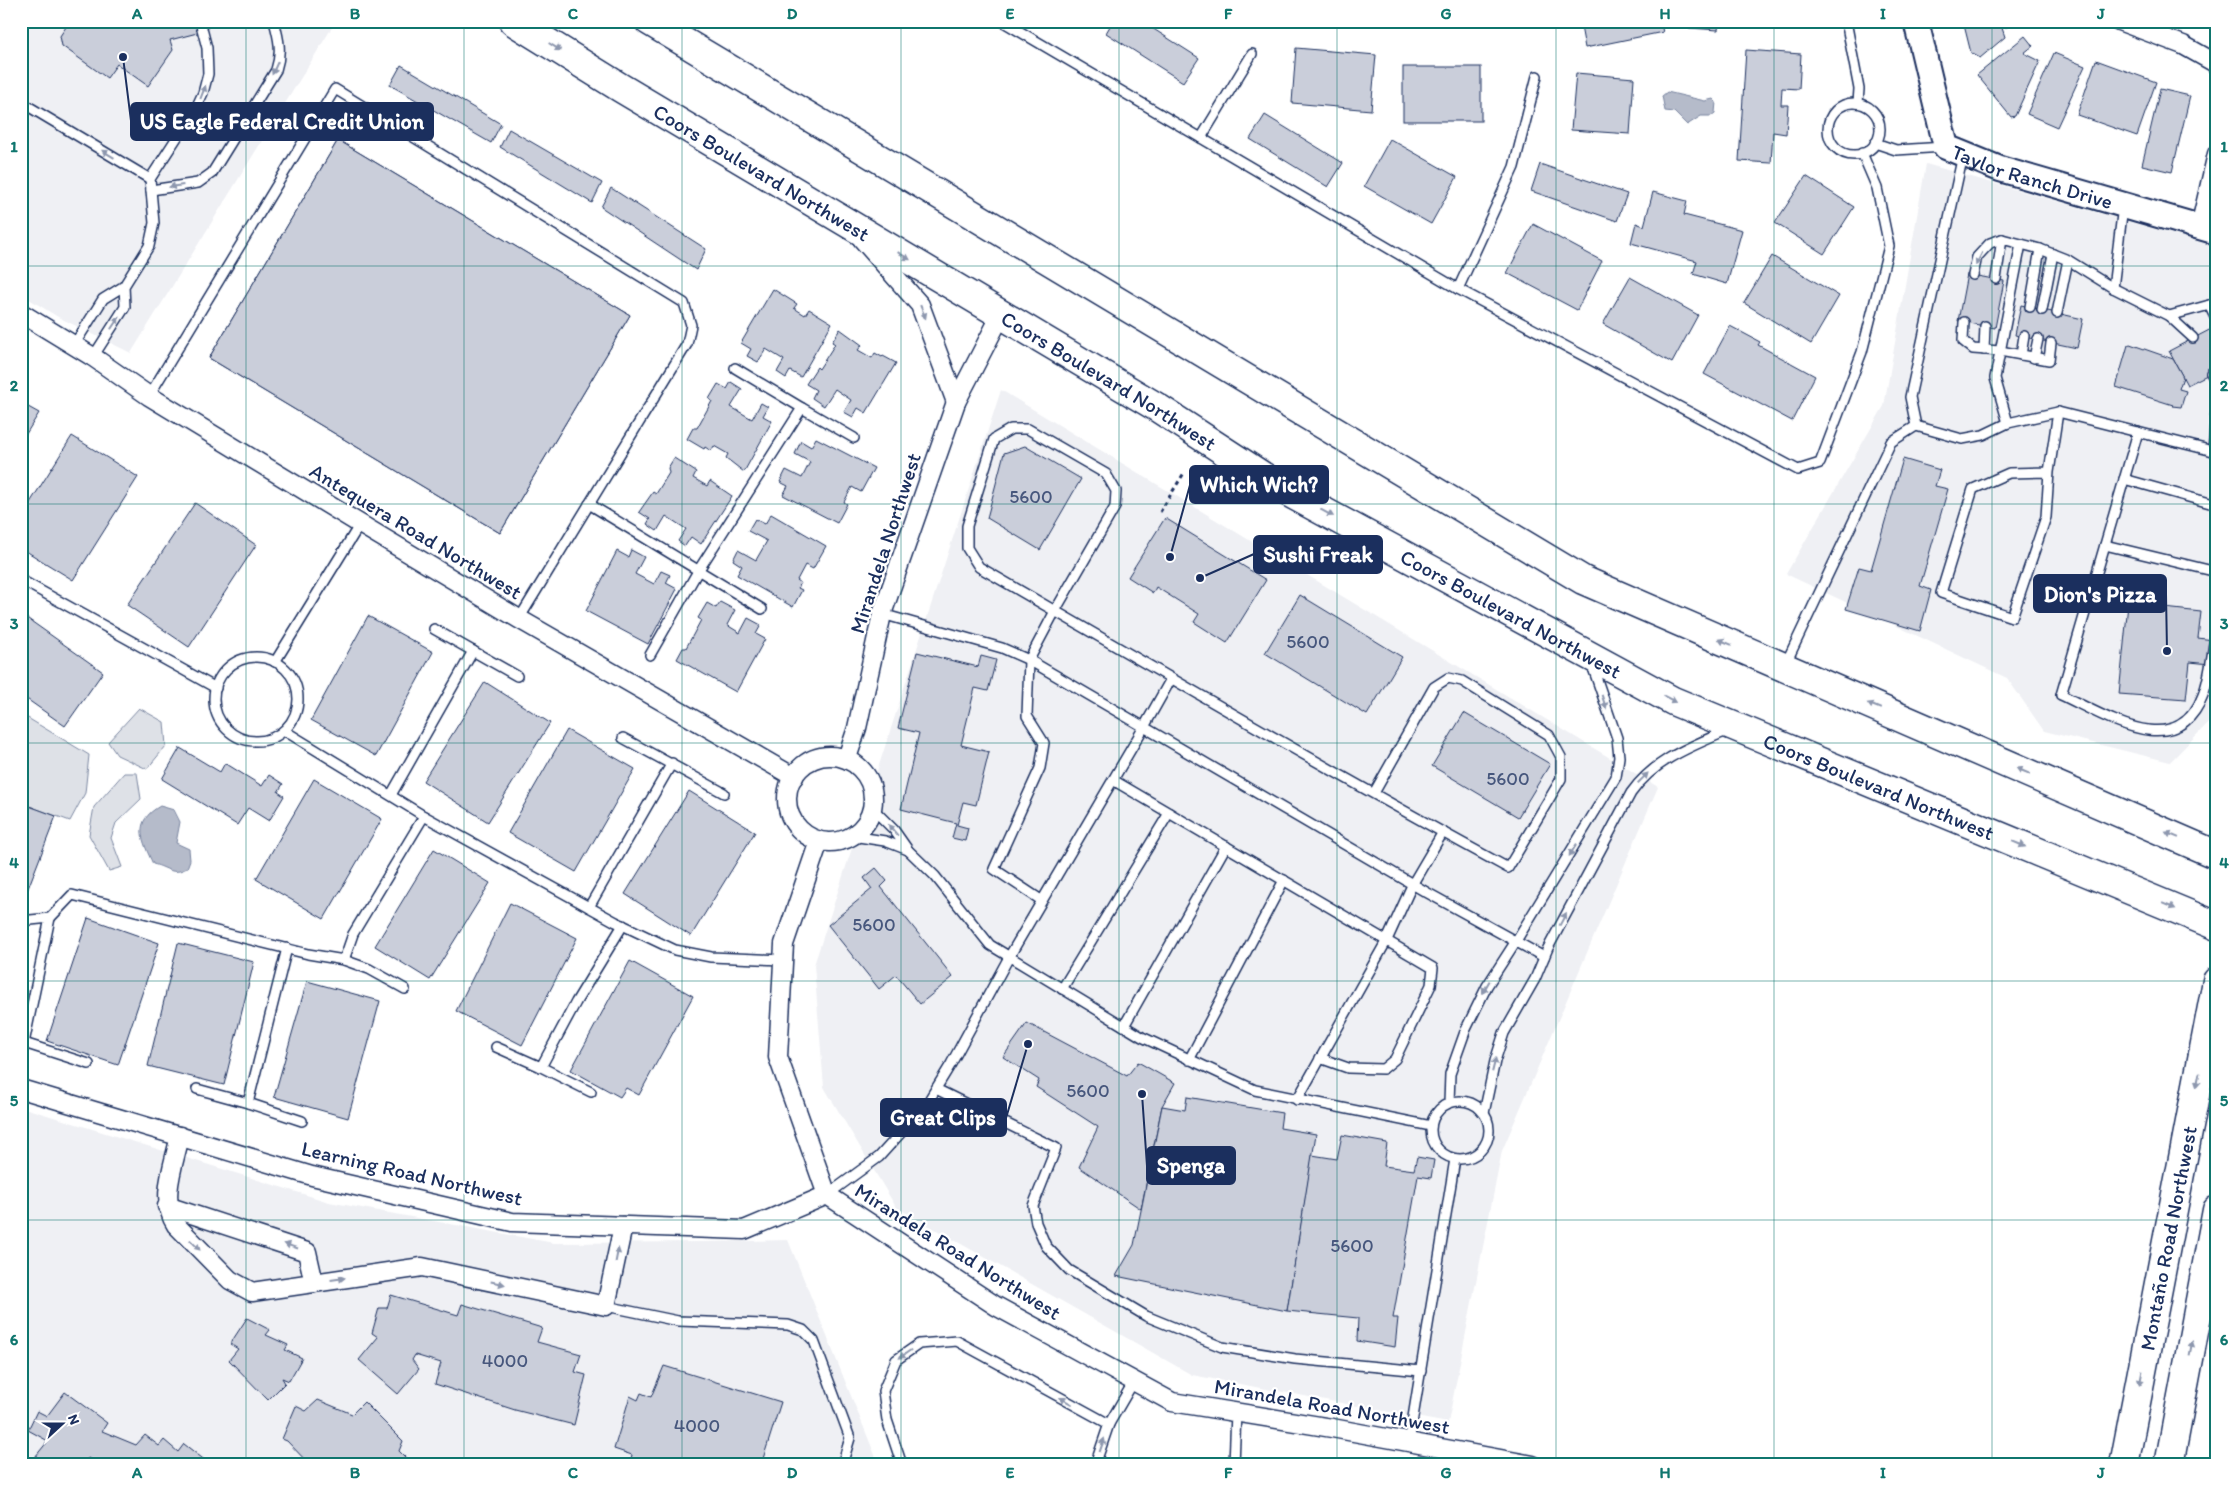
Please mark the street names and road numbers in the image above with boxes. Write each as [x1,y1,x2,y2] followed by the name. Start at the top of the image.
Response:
[649,98,875,246] street label: Coors Boulevard Northwest
[1948,138,2116,214] street label: Taylor Ranch Drive
[997,305,1222,455] street label: Coors Boulevard Northwest
[844,449,926,637] street label: Mirandela Northwest
[305,458,527,604] street label: Antequera Road Northwest
[1396,543,1626,683] street label: Coors Boulevard Northwest
[1760,727,1998,845] street label: Coors Boulevard Northwest
[2134,1124,2201,1353] street label: Montaño Road Northwest
[299,1135,525,1211] street label: Learning Road Northwest
[850,1177,1066,1325] street label: Mirandela Road Northwest
[1212,1373,1452,1439] street label: Mirandela Road Northwest

